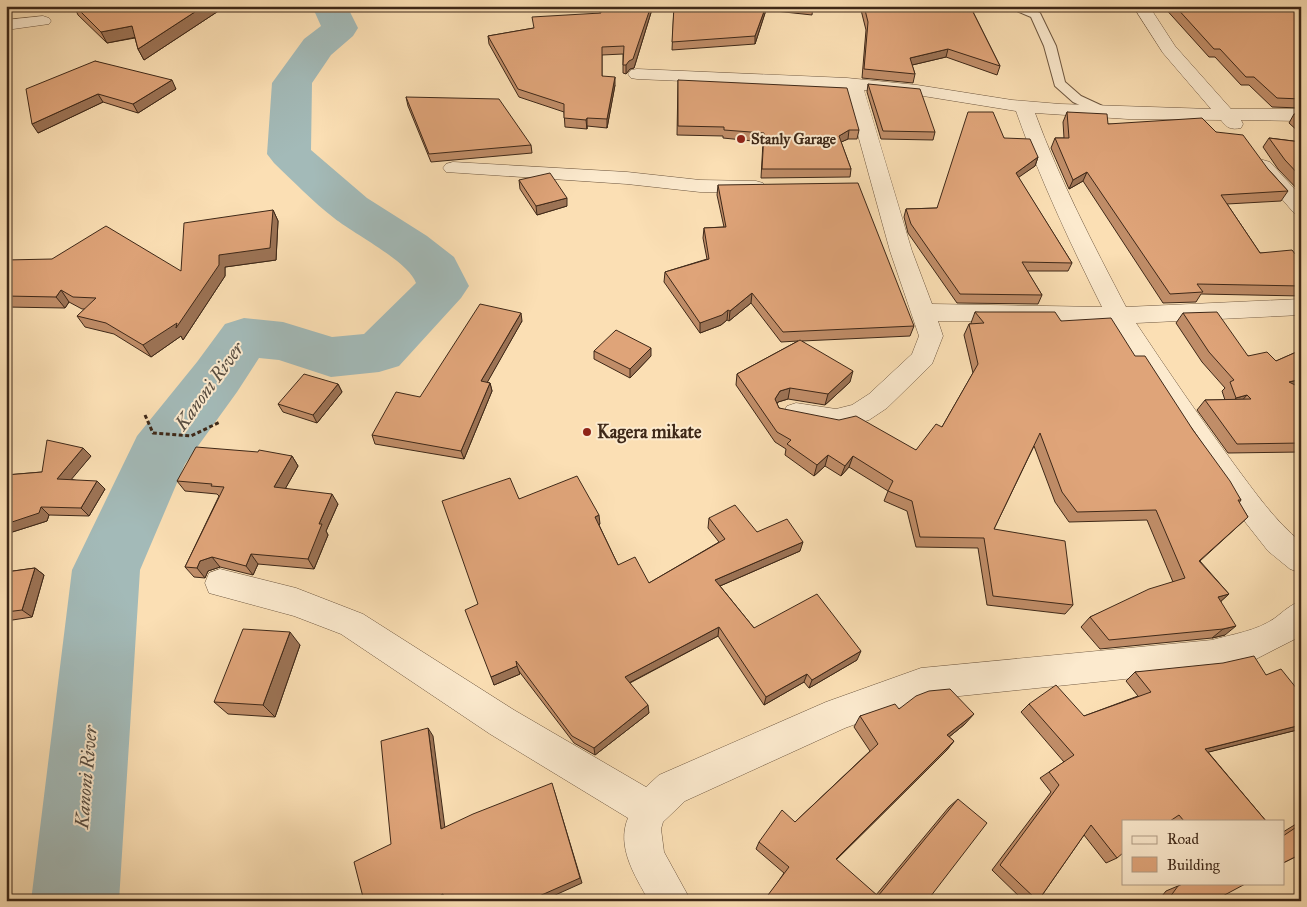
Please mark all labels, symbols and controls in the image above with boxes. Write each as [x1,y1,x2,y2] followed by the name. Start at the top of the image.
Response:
[751,130,837,149] place label: Stanly Garage
[735,133,747,145] marker: Stanly Garage
[169,337,249,435] water label: Kanoni River
[597,421,702,444] place label: Kagera mikate
[581,426,593,438] marker: Kagera mikate
[70,724,102,830] water label: Kanoni River
[1122,820,1284,884] legend
[1167,830,1199,848] text: Road
[1167,856,1221,874] text: Building

